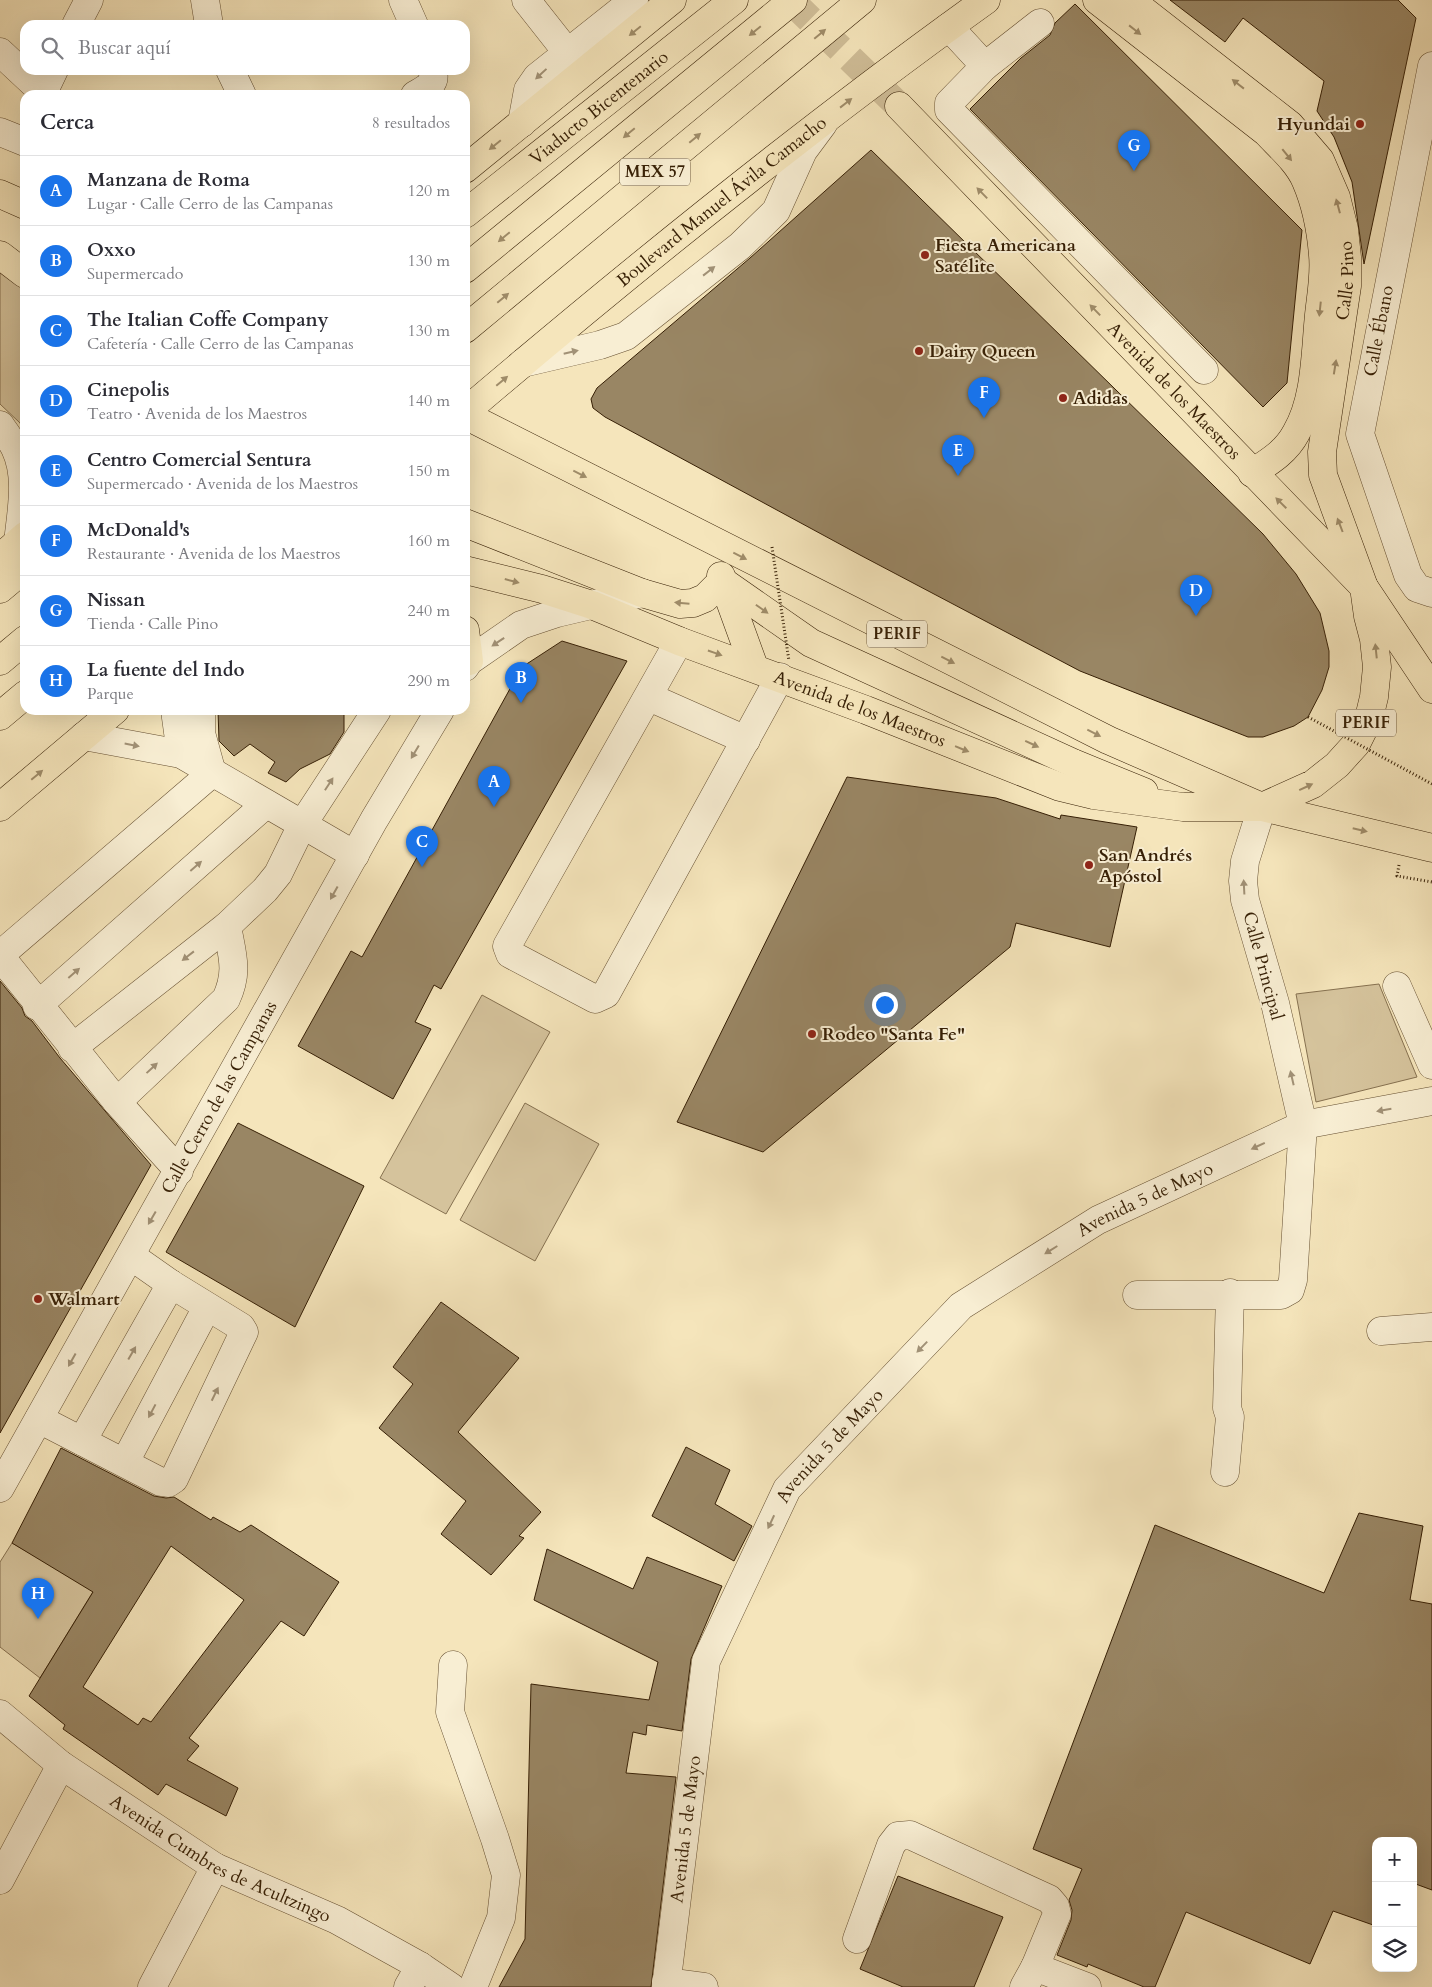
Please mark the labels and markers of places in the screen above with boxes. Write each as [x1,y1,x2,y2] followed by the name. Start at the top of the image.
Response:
[1277,112,1350,137] place label: Hyundai
[1354,118,1366,130] marker: Hyundai
[1118,130,1150,171] pin: G
[935,233,1076,279] place label: Fiesta Americana Satélite
[919,249,931,261] marker: Fiesta Americana Satélite
[929,339,1036,364] place label: Dairy Queen
[913,345,925,357] marker: Dairy Queen
[968,377,1000,418] pin: F
[1073,386,1128,411] place label: Adidas
[1057,392,1069,404] marker: Adidas
[942,435,974,476] pin: E
[1180,575,1212,616] pin: D
[505,662,537,703] pin: B
[478,766,510,807] pin: A
[406,826,438,867] pin: C
[1099,843,1192,889] place label: San Andrés Apóstol
[1083,859,1095,871] marker: San Andrés Apóstol
[822,1022,965,1047] place label: Rodeo "Santa Fe"
[806,1028,818,1040] marker: Rodeo "Santa Fe"
[47,1287,120,1312] place label: Walmart
[32,1293,44,1305] marker: Walmart
[22,1578,54,1619] pin: H

